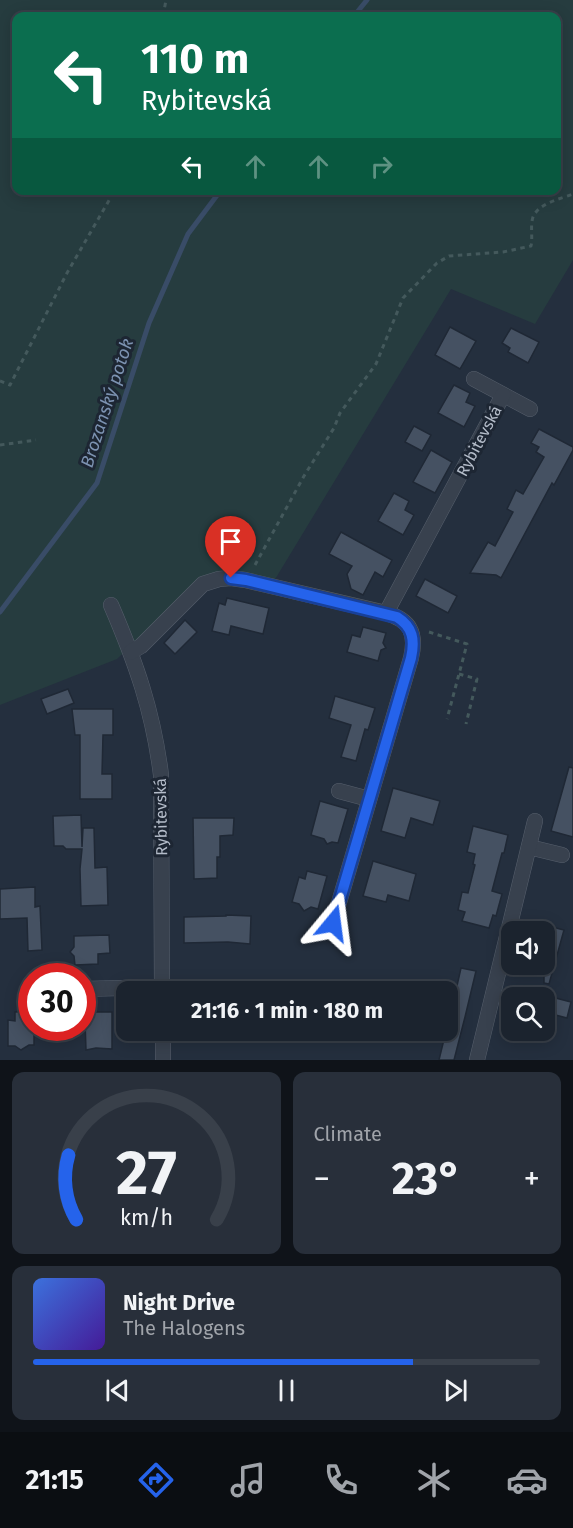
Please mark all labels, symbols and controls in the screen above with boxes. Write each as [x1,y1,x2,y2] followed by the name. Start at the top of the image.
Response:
[141,34,249,84] text: 110 m
[42,36,120,114] icon: left
[141,85,272,117] text: Rybitevská
[176,150,209,183] icon: left
[239,150,272,183] icon: ahead
[302,150,335,183] icon: ahead
[365,150,398,183] icon: right
[76,336,138,470] water label: Brozanský potok
[452,402,506,480] street label: Rybitevská
[205,516,256,578] pin
[214,525,247,558] icon: arrive
[151,778,171,856] street label: Rybitevská
[301,891,365,955] position arrow
[501,921,555,1041] map controls
[501,921,555,975] button: sound
[18,963,96,1041] speed limit sign: 30
[501,987,555,1041] button: search
[191,997,383,1024] text: 21:16 · 1 min · 180 m
[314,1122,382,1146] text: Climate
[116,1136,177,1211] text: 27
[392,1152,462,1206] text: 23°
[314,1159,330,1199] text: −
[524,1159,540,1199] text: +
[120,1205,173,1231] text: km/h
[123,1289,235,1316] text: Night Drive
[123,1316,245,1340] text: The Halogens
[101,1374,134,1407] icon: previous
[270,1374,303,1407] icon: pause
[439,1374,472,1407] icon: next
[135,1459,177,1501] icon: directions
[227,1459,269,1501] icon: music
[320,1459,362,1501] icon: phone
[413,1459,455,1501] icon: climate
[506,1459,548,1501] icon: car
[25,1464,84,1496] text: 21:15

